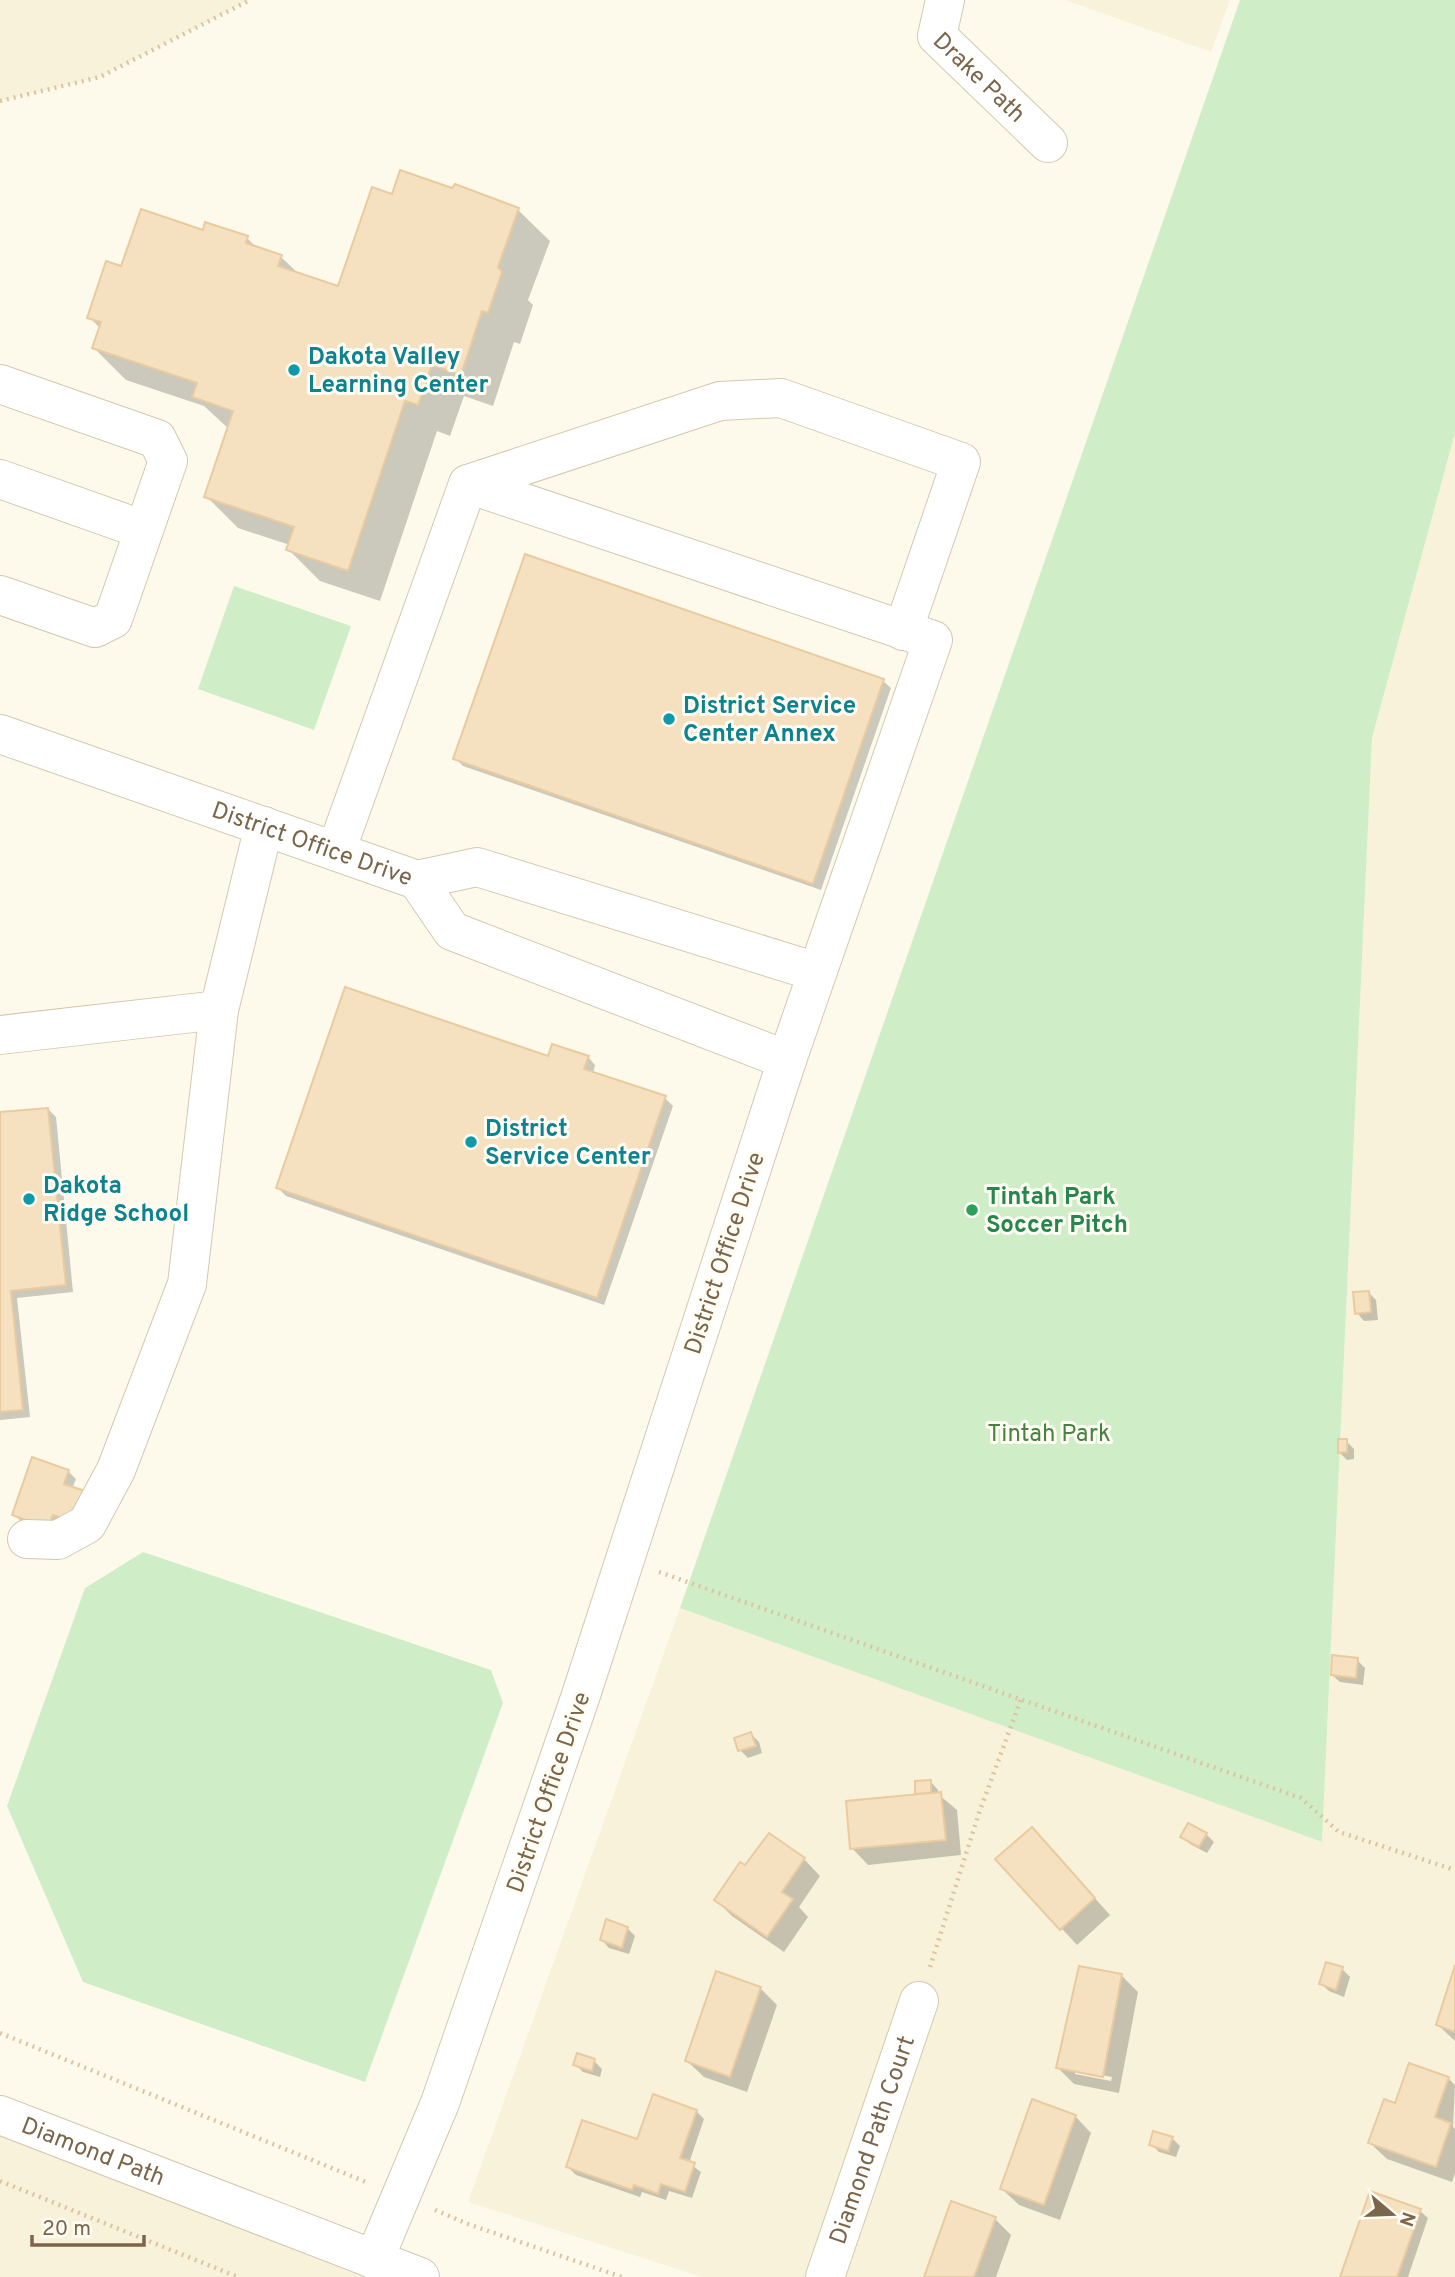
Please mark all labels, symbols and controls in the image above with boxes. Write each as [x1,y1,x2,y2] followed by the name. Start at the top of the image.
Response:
[925,27,1031,130] street label: Drake Path
[308,343,489,401] place label: Dakota Valley Learning Center
[286,362,302,378] marker: Dakota Valley Learning Center
[683,692,856,750] place label: District Service Center Annex
[661,711,677,727] marker: District Service Center Annex
[207,796,416,894] street label: District Office Drive
[485,1115,651,1173] place label: District Service Center
[463,1134,479,1150] marker: District Service Center
[679,1149,773,1358] street label: District Office Drive
[43,1172,189,1230] place label: Dakota Ridge School
[986,1183,1128,1241] place label: Tintah Park Soccer Pitch
[21,1191,37,1207] marker: Dakota Ridge School
[964,1202,980,1218] marker: Tintah Park Soccer Pitch
[987,1420,1111,1450] park label: Tintah Park
[501,1688,598,1897] street label: District Office Drive
[824,2032,923,2249] street label: Diamond Path Court
[17,2112,169,2194] street label: Diamond Path
[1357,2179,1427,2249] north arrow
[32,2204,144,2248] scale bar
[1393,2209,1420,2229] text: N
[42,2216,91,2243] text: 20 m

